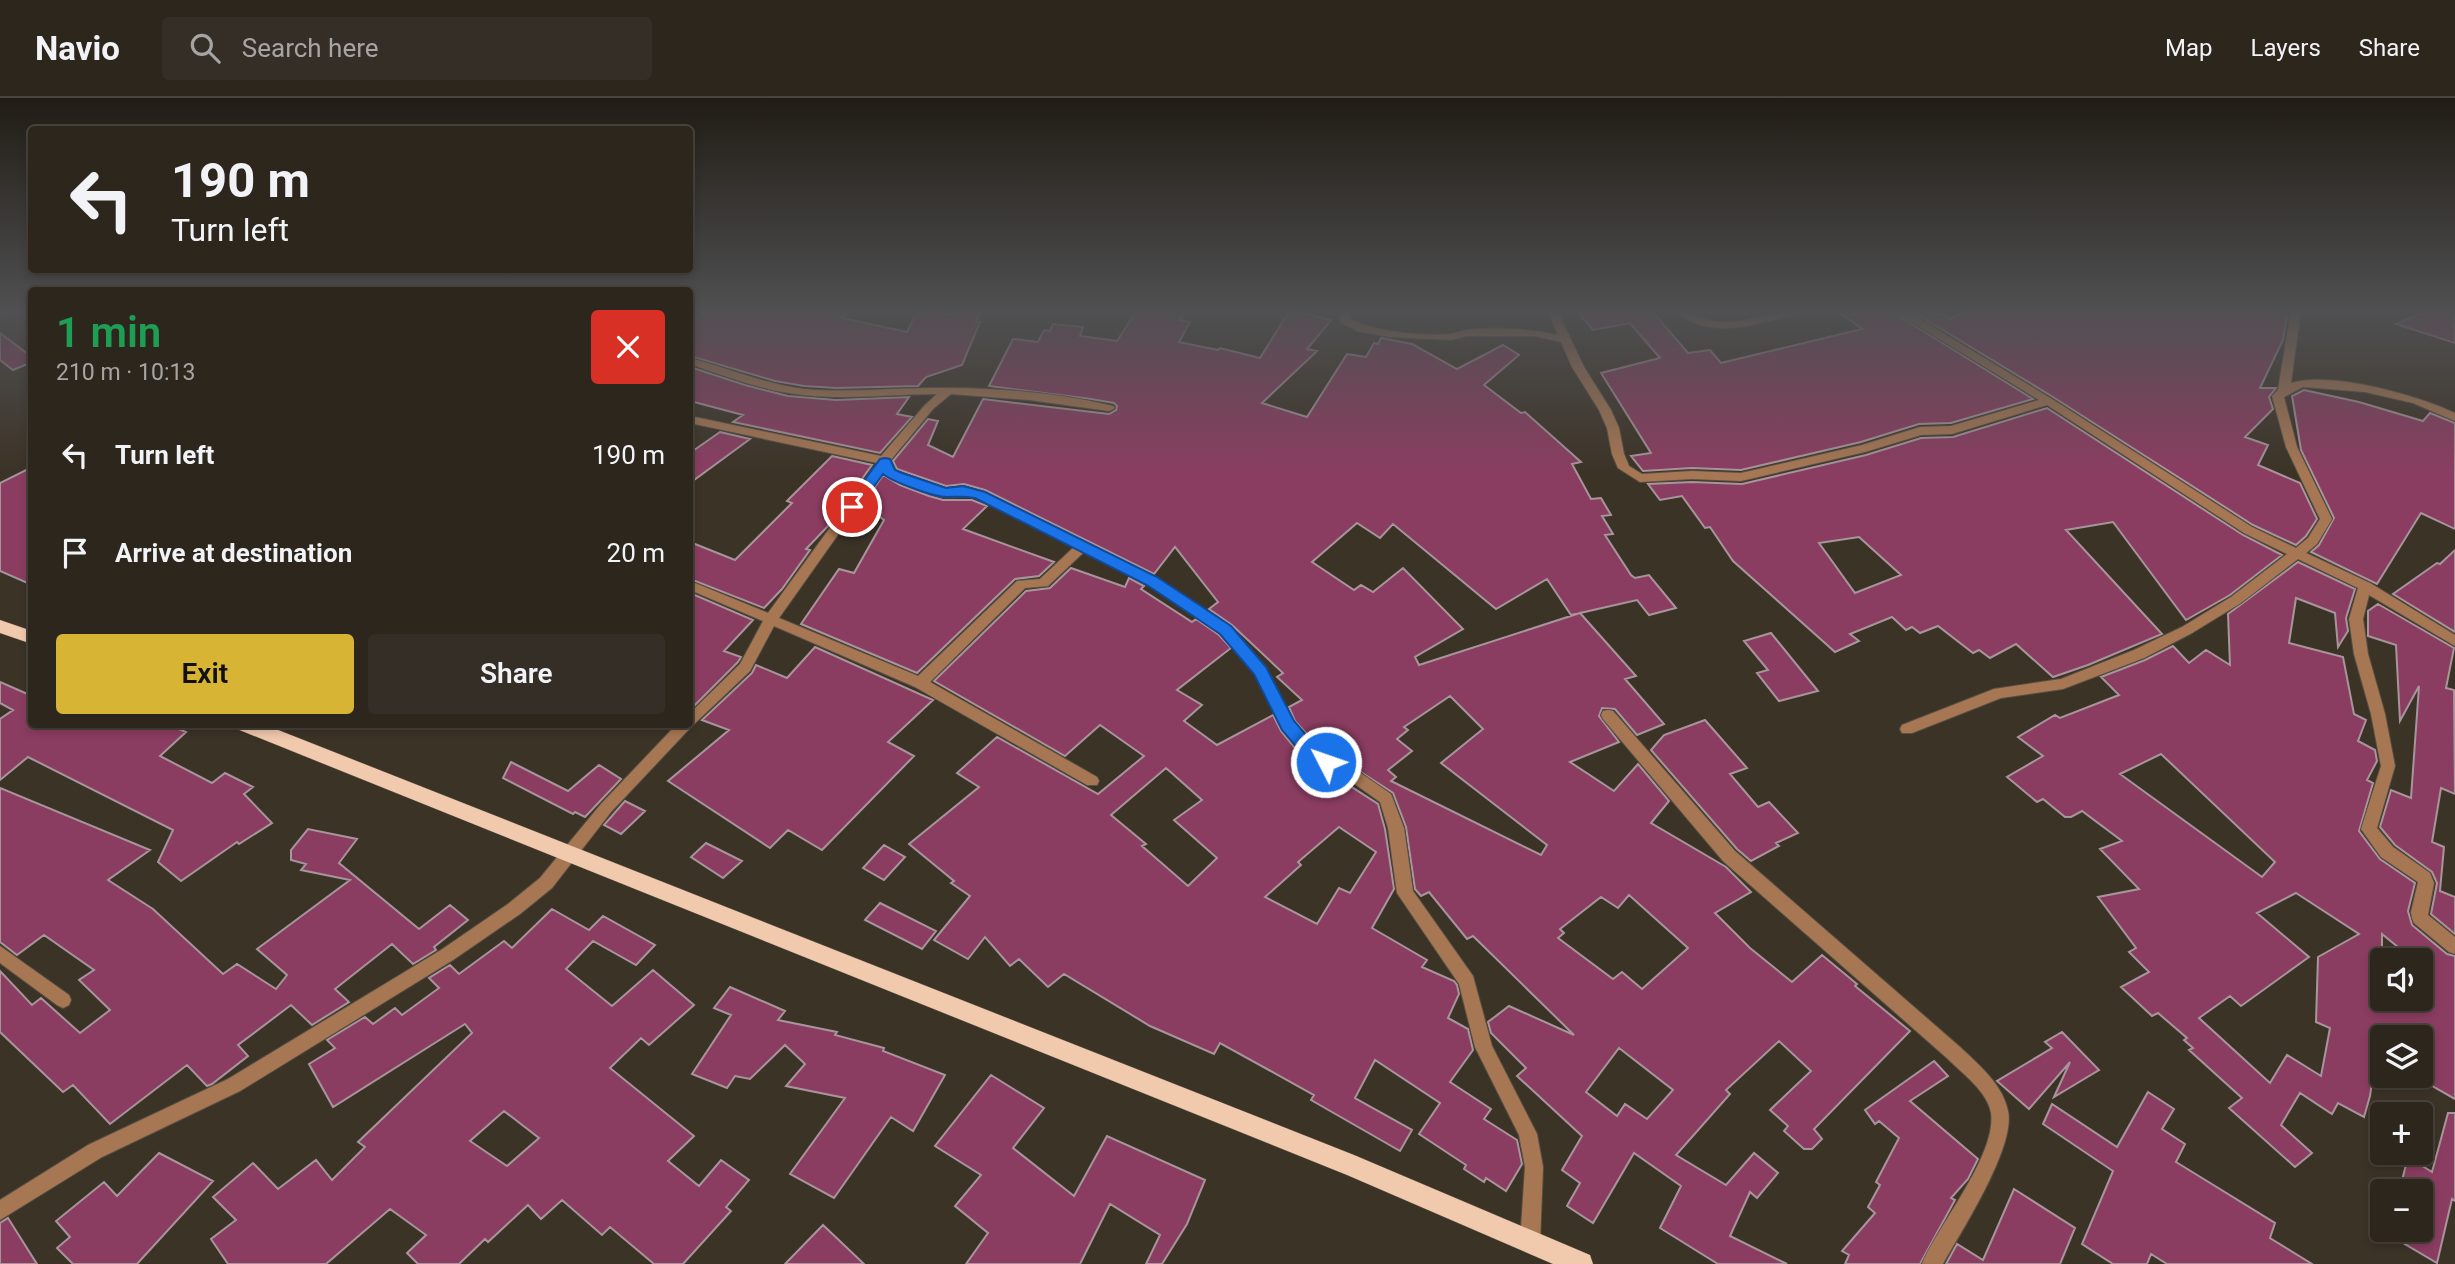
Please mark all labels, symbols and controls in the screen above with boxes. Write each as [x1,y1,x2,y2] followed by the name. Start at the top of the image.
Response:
[162,17,652,80] search box
[35,29,120,68] text: Navio
[186,29,224,67] icon: search
[242,33,379,63] text: Search here
[2165,34,2213,62] text: Map
[2251,34,2321,62] text: Layers
[2359,34,2420,62] text: Share
[171,152,310,209] text: 190 m
[56,154,147,245] icon: left
[171,211,289,249] text: Turn left
[56,308,161,357] text: 1 min
[591,310,665,384] button: close
[56,359,195,386] text: 210 m · 10:13
[56,436,94,474] icon: left
[115,440,214,470] text: Turn left
[592,440,665,470] text: 190 m
[822,477,882,537] pin
[833,488,871,526] icon: arrive
[56,534,94,572] icon: arrive
[115,538,352,568] text: Arrive at destination
[607,538,665,568] text: 20 m
[56,634,354,714] button: Exit
[368,634,665,714] button: Share
[1289,725,1363,799] position arrow
[2370,948,2433,1242] map controls
[2370,948,2433,1011] button: sound
[2370,1025,2433,1088] button: layers
[2370,1102,2433,1165] button: +
[2370,1179,2433,1242] button: −

